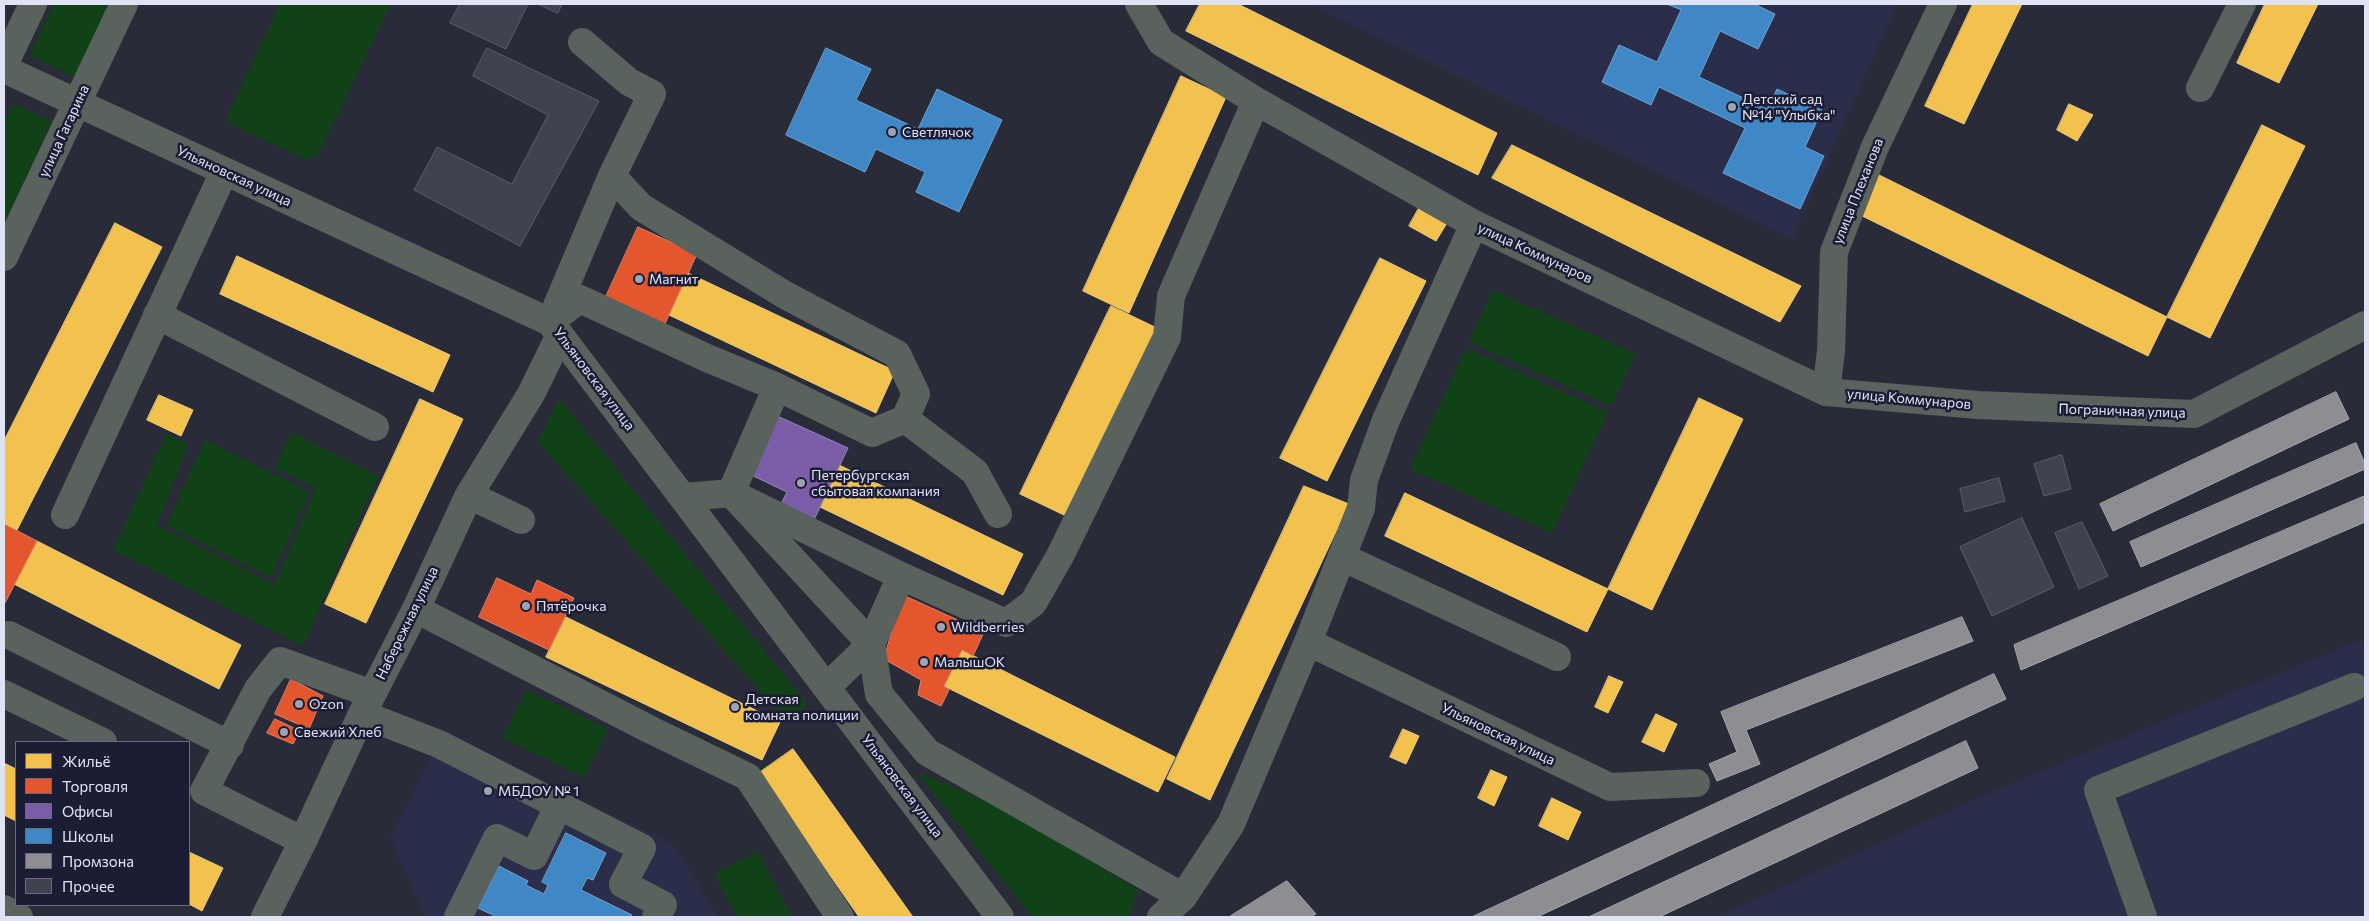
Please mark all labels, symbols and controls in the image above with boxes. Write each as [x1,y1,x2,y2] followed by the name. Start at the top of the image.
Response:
[35,82,93,180] street label: улица Гагарина
[1742,91,1835,124] place label: Детский сад №14 "Улыбка"
[1726,101,1738,113] marker: Детский сад №14 "Улыбка"
[902,124,971,140] place label: Светлячок
[886,126,898,138] marker: Светлячок
[1829,136,1887,246] street label: улица Плеханова
[174,142,294,210] street label: Ульяновская улица
[1475,219,1595,287] street label: улица Коммунаров
[649,271,698,287] place label: Магнит
[633,273,645,285] marker: Магнит
[550,324,638,434] street label: Ульяновская улица
[1846,385,1972,413] street label: улица Коммунаров
[2058,400,2186,422] street label: Пограничная улица
[811,467,940,500] place label: Петербургская сбытовая компания
[795,477,807,489] marker: Петербургская сбытовая компания
[372,564,442,682] street label: Набережная улица
[536,598,606,614] place label: Пятёрочка
[520,600,532,612] marker: Пятёрочка
[951,619,1025,635] place label: Wildberries
[935,621,947,633] marker: Wildberries
[934,654,1005,670] place label: МалышОК
[918,656,930,668] marker: МалышОК
[745,691,859,724] place label: Детская комната полиции
[309,696,344,712] place label: Ozon
[293,698,305,710] marker: Ozon
[1438,699,1558,769] street label: Ульяновская улица
[729,701,741,713] marker: Детская комната полиции
[294,724,382,740] place label: Свежий Хлеб
[278,726,290,738] marker: Свежий Хлеб
[858,731,946,841] street label: Ульяновская улица
[15,741,190,906] legend
[62,752,110,770] text: Жильё
[62,777,128,795] text: Торговля
[498,783,579,799] place label: МБДОУ № 1
[482,785,494,797] marker: МБДОУ № 1
[62,802,113,820] text: Офисы
[62,827,114,845] text: Школы
[62,852,134,870] text: Промзона
[62,877,115,895] text: Прочее

